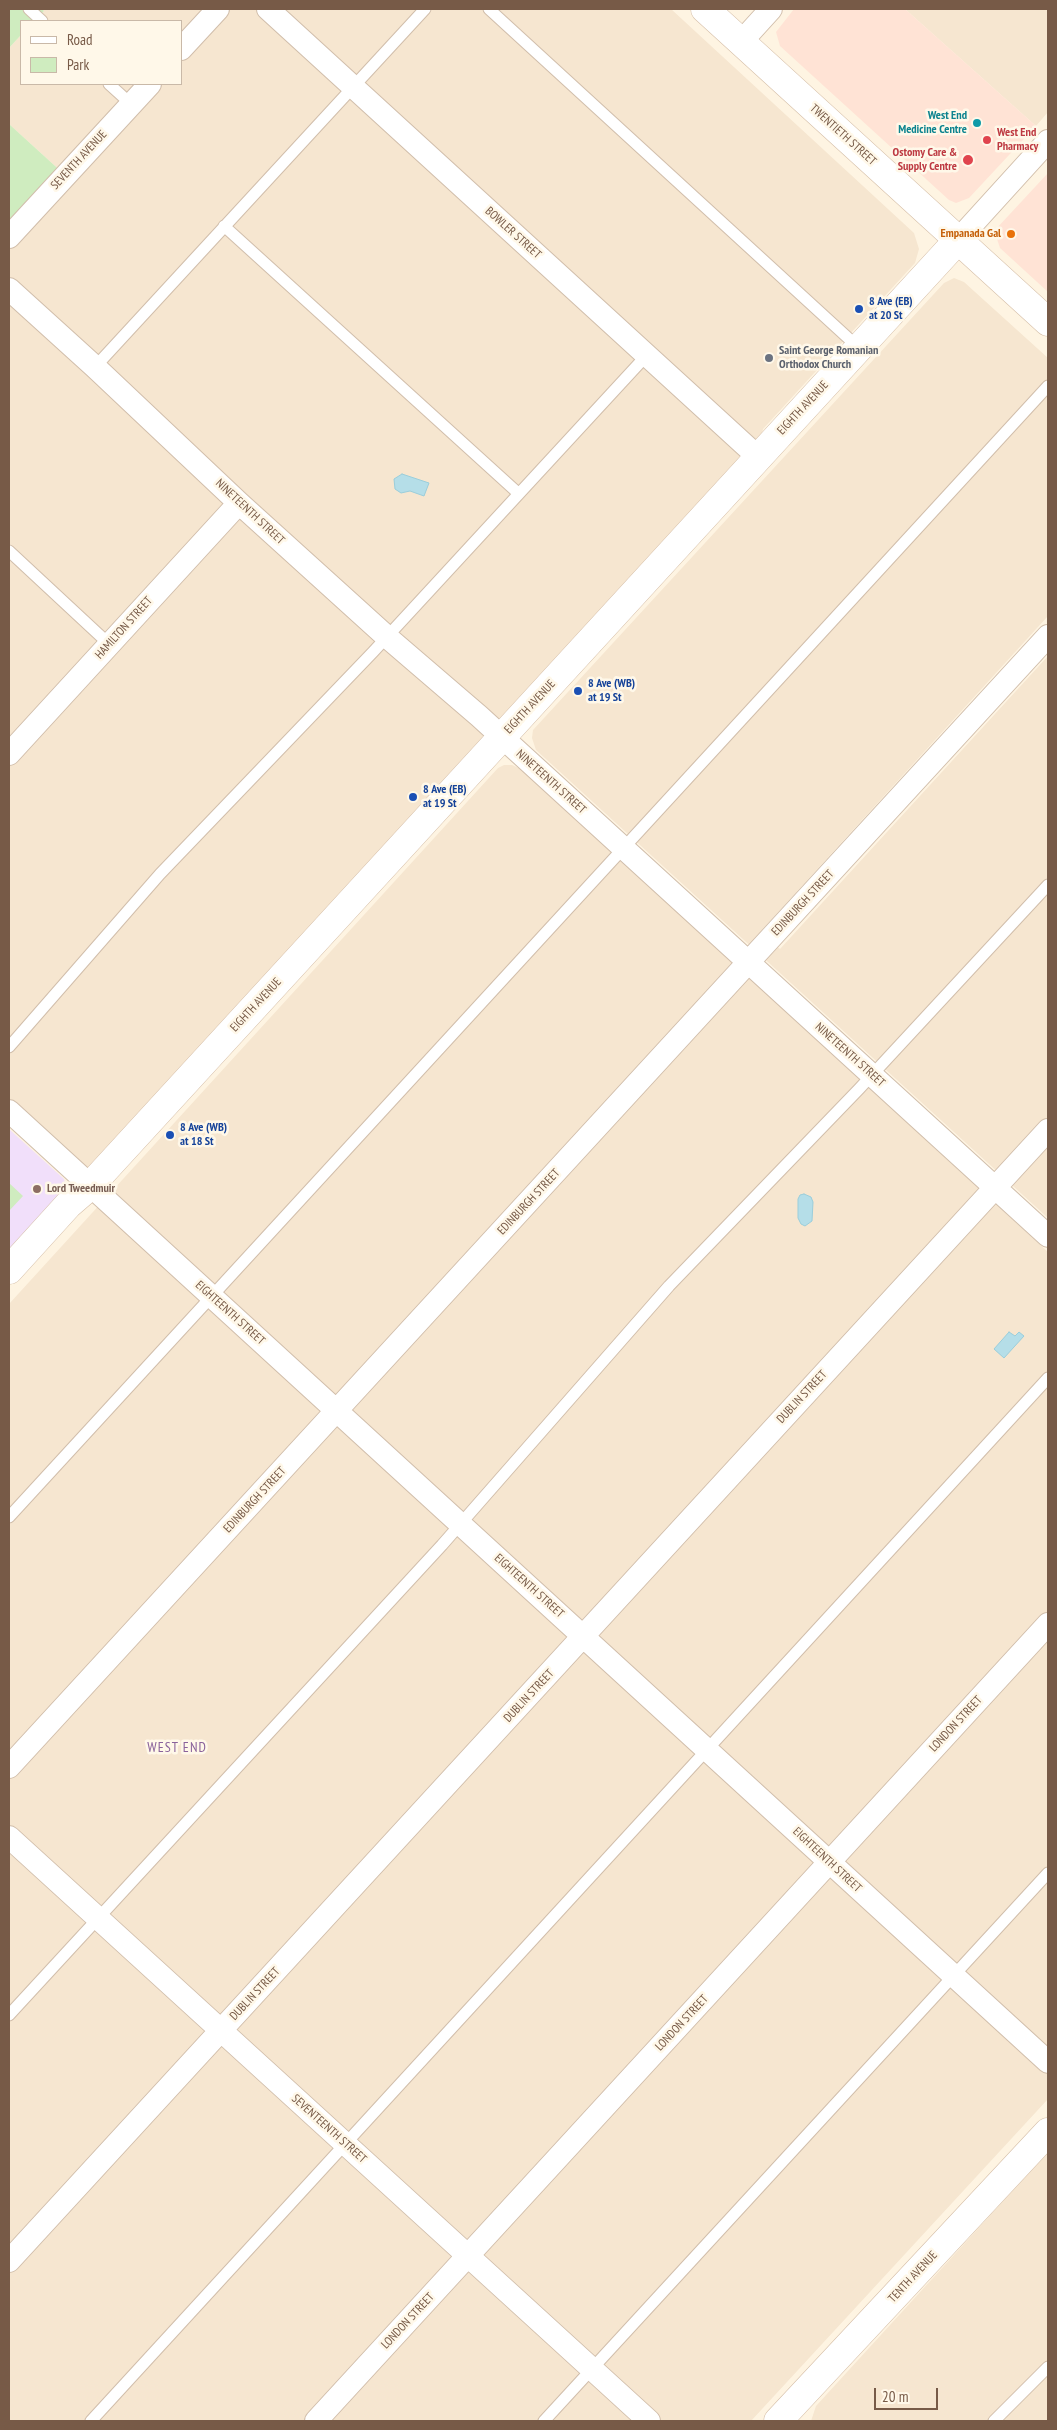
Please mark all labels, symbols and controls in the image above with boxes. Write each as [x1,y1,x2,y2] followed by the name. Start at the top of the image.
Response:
[20,20,182,85] legend
[67,30,93,49] text: Road
[67,55,89,74] text: Park
[807,101,879,169] street label: TWENTIETH STREET
[898,109,967,137] place label: West End Medicine Centre
[971,117,983,129] marker: West End Medicine Centre
[997,126,1038,154] place label: West End Pharmacy
[48,127,110,193] street label: SEVENTH AVENUE
[981,134,993,146] marker: West End Pharmacy
[893,146,957,174] place label: Ostomy Care & Supply Centre
[961,153,975,167] marker: Ostomy Care & Supply Centre
[482,204,544,262] street label: BOWLER STREET
[941,227,1001,241] place label: Empanada Gal
[1005,228,1017,240] marker: Empanada Gal
[869,295,913,323] place label: 8 Ave (EB) at 20 St
[853,303,865,315] marker: 8 Ave (EB) at 20 St
[779,344,878,372] place label: Saint George Romanian Orthodox Church
[763,352,775,364] marker: Saint George Romanian Orthodox Church
[774,378,832,438] street label: EIGHTH AVENUE
[212,476,288,548] street label: NINETEENTH STREET
[92,594,156,662] street label: HAMILTON STREET
[501,677,559,737] street label: EIGHTH AVENUE
[588,677,635,705] place label: 8 Ave (WB) at 19 St
[572,685,584,697] marker: 8 Ave (WB) at 19 St
[513,747,589,817] street label: NINETEENTH STREET
[423,783,467,811] place label: 8 Ave (EB) at 19 St
[407,791,419,803] marker: 8 Ave (EB) at 19 St
[769,867,837,939] street label: EDINBURGH STREET
[227,975,285,1035] street label: EIGHTH AVENUE
[812,1020,888,1090] street label: NINETEENTH STREET
[180,1121,227,1149] place label: 8 Ave (WB) at 18 St
[164,1129,176,1141] marker: 8 Ave (WB) at 18 St
[495,1166,563,1238] street label: EDINBURGH STREET
[47,1182,115,1196] place label: Lord Tweedmuir
[31,1183,43,1195] marker: Lord Tweedmuir
[192,1278,268,1348] street label: EIGHTEENTH STREET
[774,1368,830,1426] street label: DUBLIN STREET
[221,1464,289,1536] street label: EDINBURGH STREET
[491,1551,567,1621] street label: EIGHTEENTH STREET
[501,1667,557,1725] street label: DUBLIN STREET
[926,1693,986,1755] street label: LONDON STREET
[146,1740,208,1756] district label: WEST END
[790,1825,864,1895] street label: EIGHTEENTH STREET
[227,1965,283,2023] street label: DUBLIN STREET
[652,1992,712,2054] street label: LONDON STREET
[289,2092,369,2166] street label: SEVENTEENTH STREET
[886,2248,940,2306] street label: TENTH AVENUE
[378,2290,438,2352] street label: LONDON STREET
[877,2378,941,2410] scale bar
[882,2387,908,2406] text: 20 m

